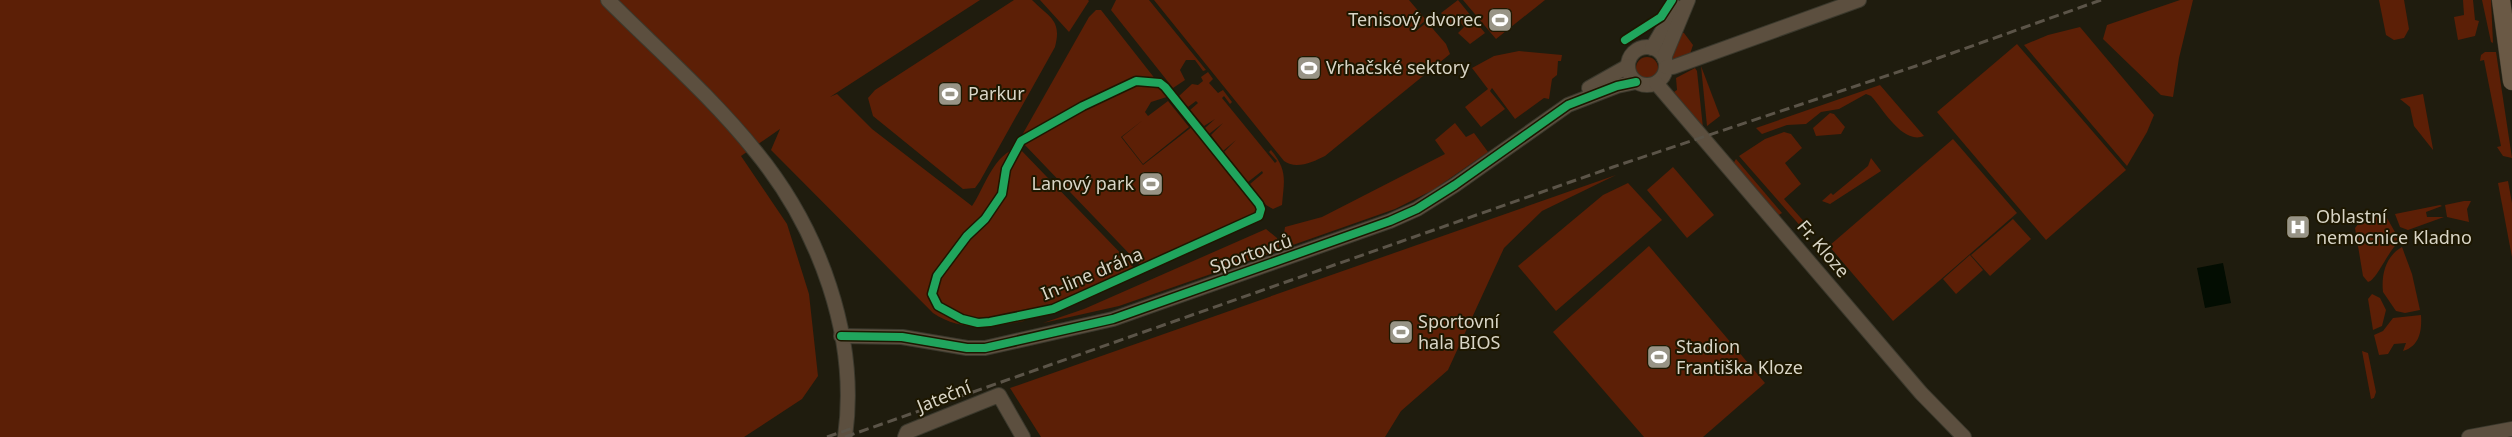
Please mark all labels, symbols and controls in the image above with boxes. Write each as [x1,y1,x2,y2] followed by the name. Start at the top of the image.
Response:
[1348,7,1482,31] place label: Tenisový dvorec
[1487,7,1513,33] sports icon: Tenisový dvorec
[1296,55,1322,81] sports icon: Vrhačské sektory
[1326,55,1470,79] place label: Vrhačské sektory
[937,81,963,107] sports icon: Parkur
[968,81,1025,105] place label: Parkur
[1032,171,1134,195] place label: Lanový park
[1138,171,1164,197] sports icon: Lanový park
[2316,204,2472,249] place label: Oblastní nemocnice Kladno
[2285,214,2311,240] hospital icon: Oblastní nemocnice Kladno
[1792,215,1855,282] street label: Fr. Kloze
[1206,228,1295,278] street label: Sportovců
[1037,241,1146,305] street label: In-line dráha
[1418,309,1501,354] place label: Sportovní hala BIOS
[1388,319,1414,345] sports icon: Sportovní hala BIOS
[1676,334,1803,379] place label: Stadion Františka Kloze
[1646,344,1672,370] sports icon: Stadion Františka Kloze
[911,374,974,418] street label: Jateční

